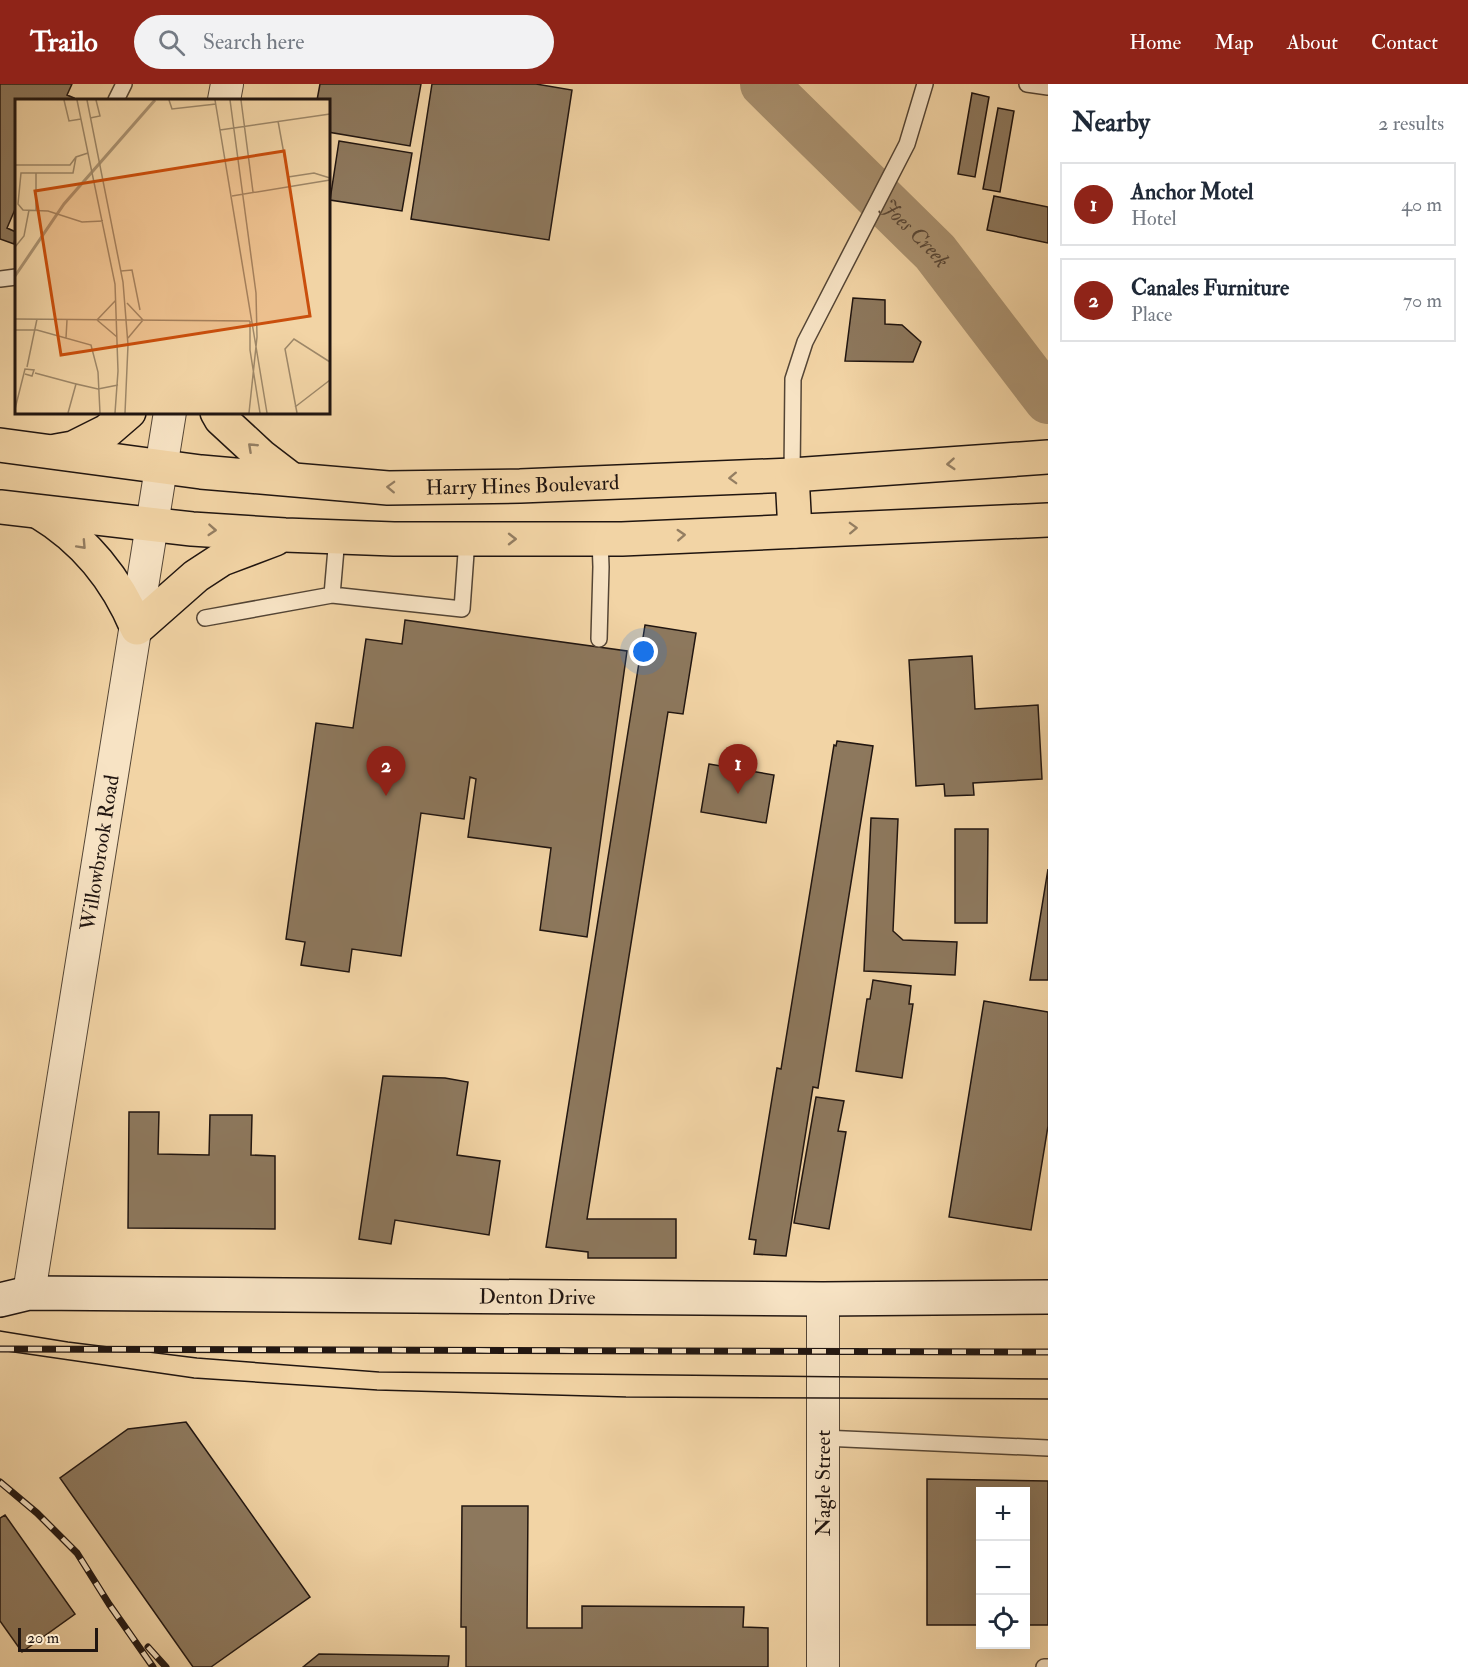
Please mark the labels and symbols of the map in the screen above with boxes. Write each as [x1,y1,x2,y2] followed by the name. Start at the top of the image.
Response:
[15,99,330,414] inset map
[875,193,956,273] water label: Joes Creek
[249,443,259,454] one-way arrow
[946,457,955,470] one-way arrow
[425,468,620,501] street label: Harry Hines Boulevard
[729,471,738,484] one-way arrow
[387,481,396,494] one-way arrow
[849,522,858,535] one-way arrow
[207,523,216,536] one-way arrow
[676,529,685,542] one-way arrow
[507,533,516,545] one-way arrow
[74,537,85,548] one-way arrow
[629,637,658,666] your location
[718,744,758,794] pin: 1
[366,746,406,796] pin: 2
[74,772,125,933] street label: Willowbrook Road
[479,1283,596,1311] street label: Denton Drive
[810,1430,837,1536] street label: Nagle Street
[18,1625,98,1652] scale bar

